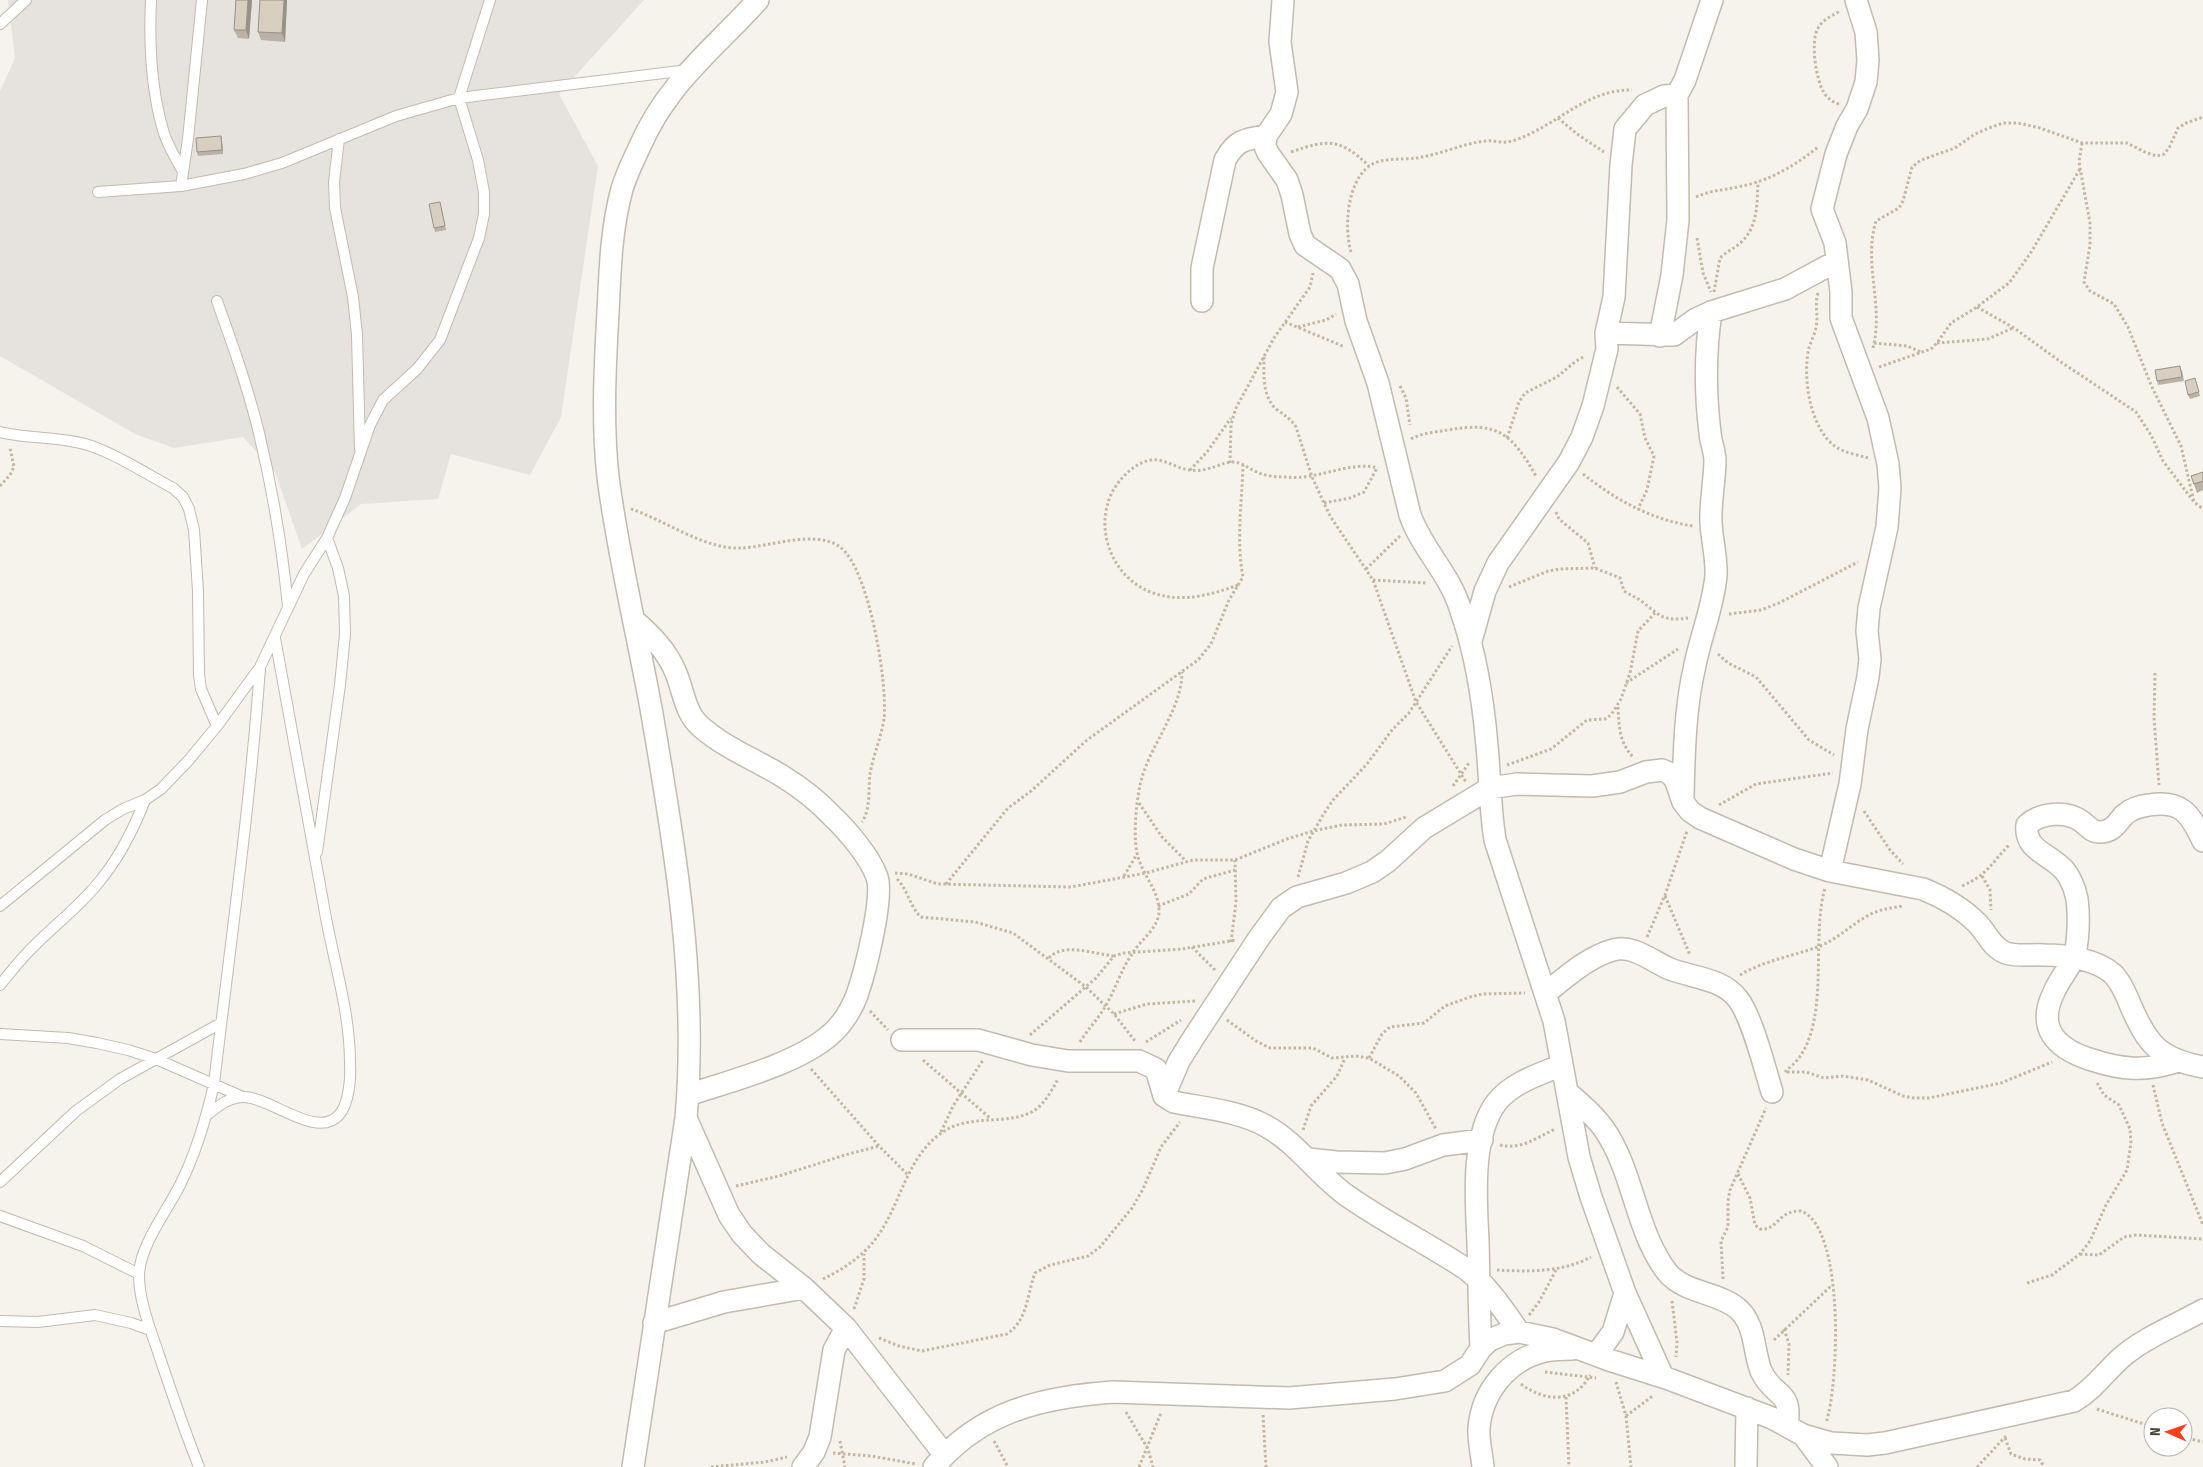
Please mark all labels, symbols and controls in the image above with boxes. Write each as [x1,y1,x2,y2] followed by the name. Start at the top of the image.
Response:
[2143,1407,2193,1457] north arrow
[2147,1427,2164,1436] text: N

